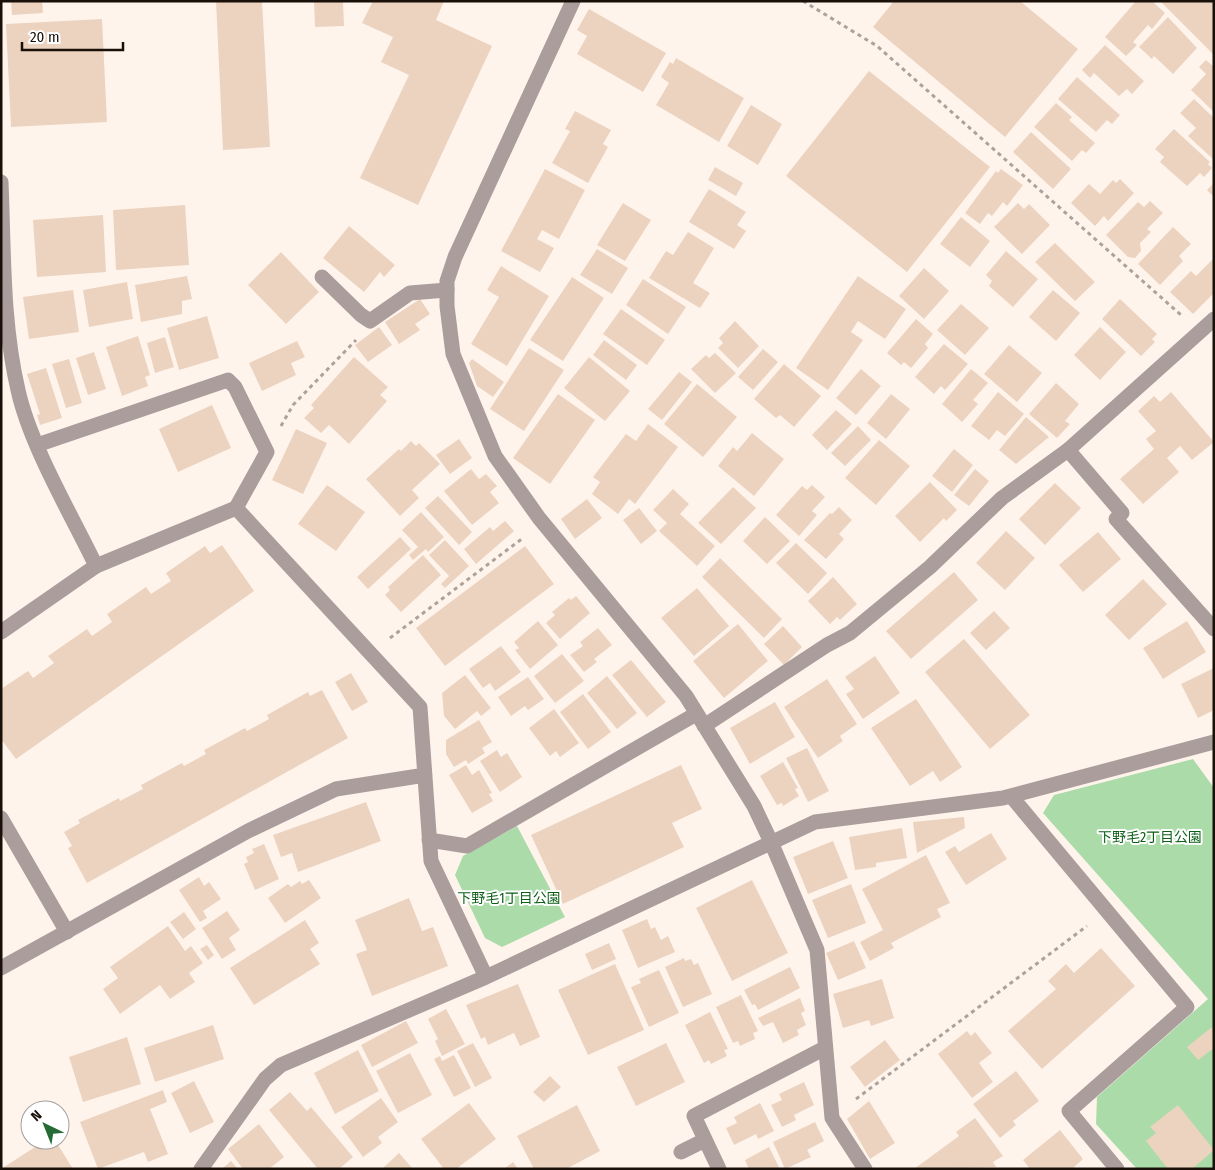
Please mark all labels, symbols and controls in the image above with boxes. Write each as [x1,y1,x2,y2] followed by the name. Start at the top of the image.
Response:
[22,20,124,52] scale bar
[30,28,60,46] text: 20 m
[1098,829,1202,846] park label: 下野毛2丁目公園
[457,890,561,907] park label: 下野毛1丁目公園
[20,1100,70,1150] north arrow
[28,1107,45,1125] text: N

